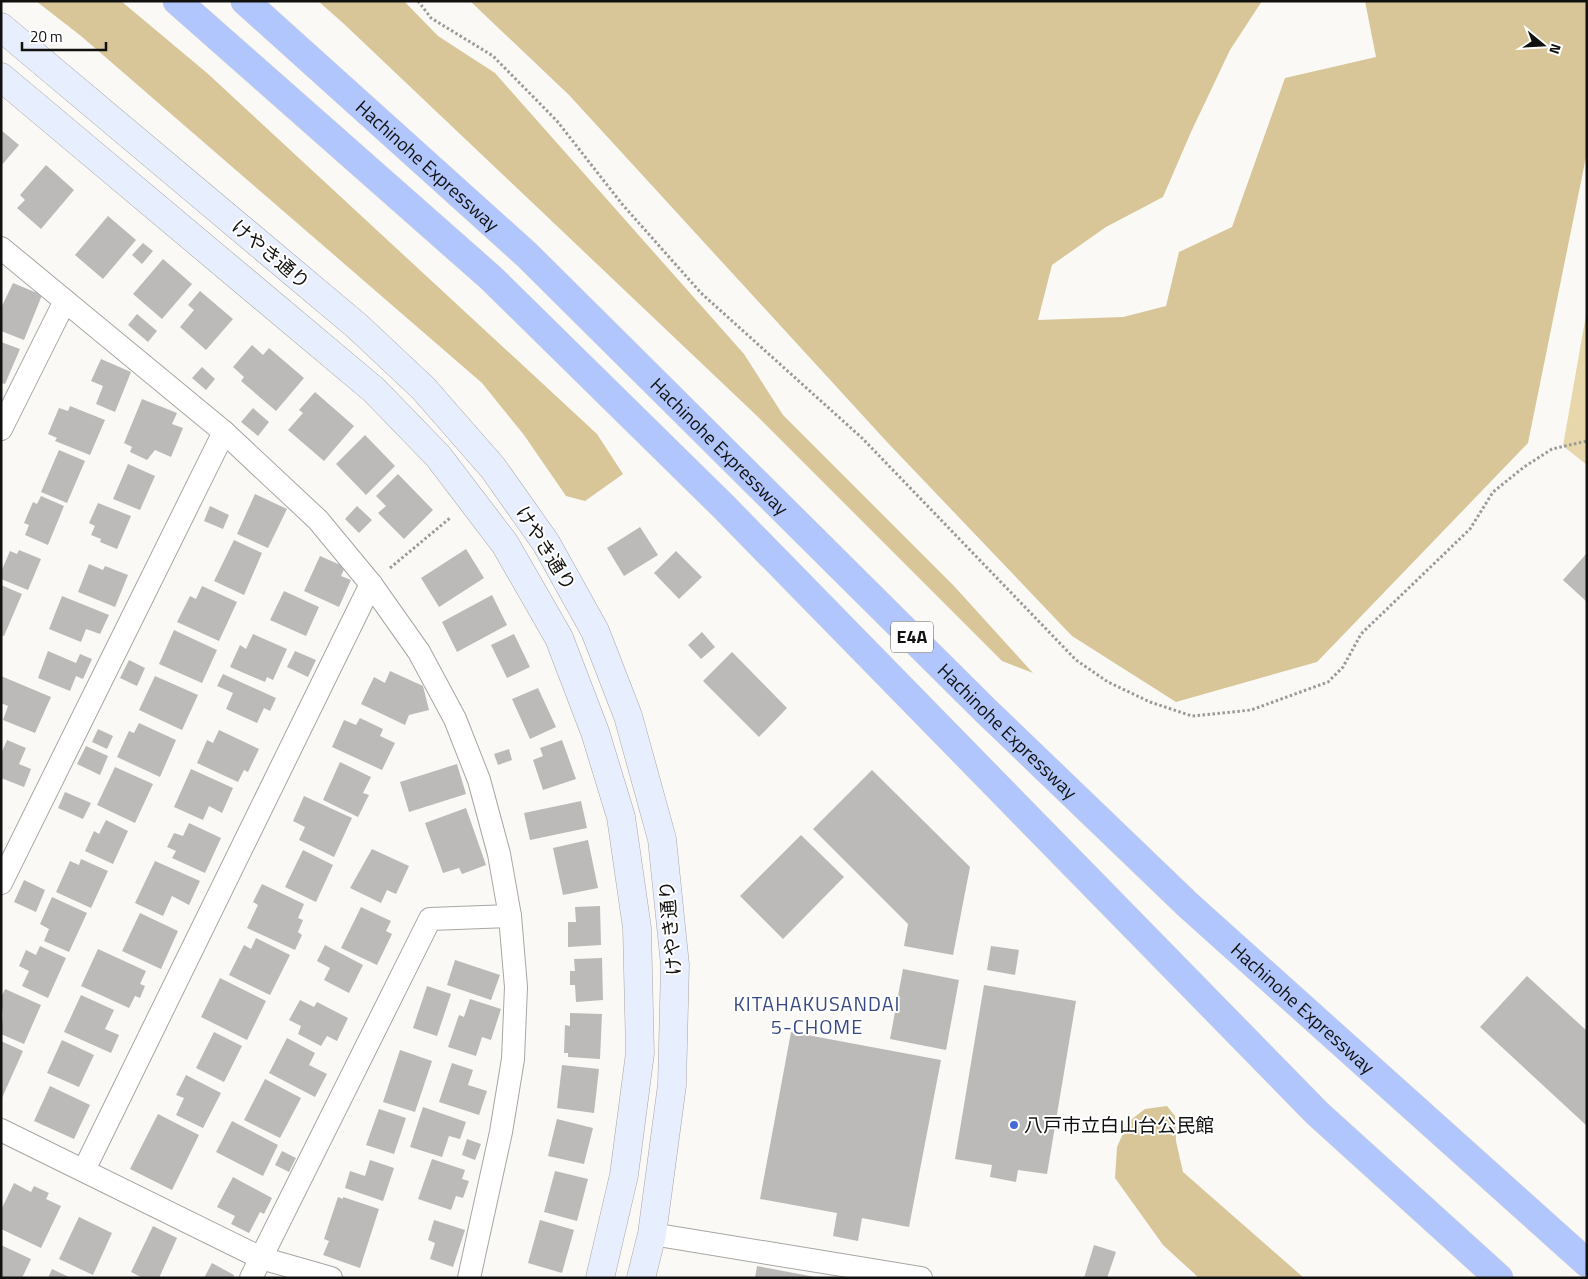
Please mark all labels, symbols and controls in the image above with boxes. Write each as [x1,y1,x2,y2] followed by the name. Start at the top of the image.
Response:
[22,20,106,52] scale bar
[1518,20,1568,70] north arrow
[30,25,63,48] text: 20 m
[1544,41,1567,57] text: N
[350,93,507,238] street label: Hachinohe Expressway
[226,212,317,295] street label: けやき通り
[644,370,796,521] street label: Hachinohe Expressway
[509,500,584,596] street label: けやき通り
[891,622,933,652] road number: E4A
[931,656,1084,806] street label: Hachinohe Expressway
[651,879,688,977] street label: けやき通り
[1225,935,1382,1080] street label: Hachinohe Expressway
[733,988,901,1042] district label: KITAHAKUSANDAI 5-CHOME
[1024,1110,1214,1139] place label: 八戸市立白山台公民館
[1008,1119,1020,1131] marker: 八戸市立白山台公民館

